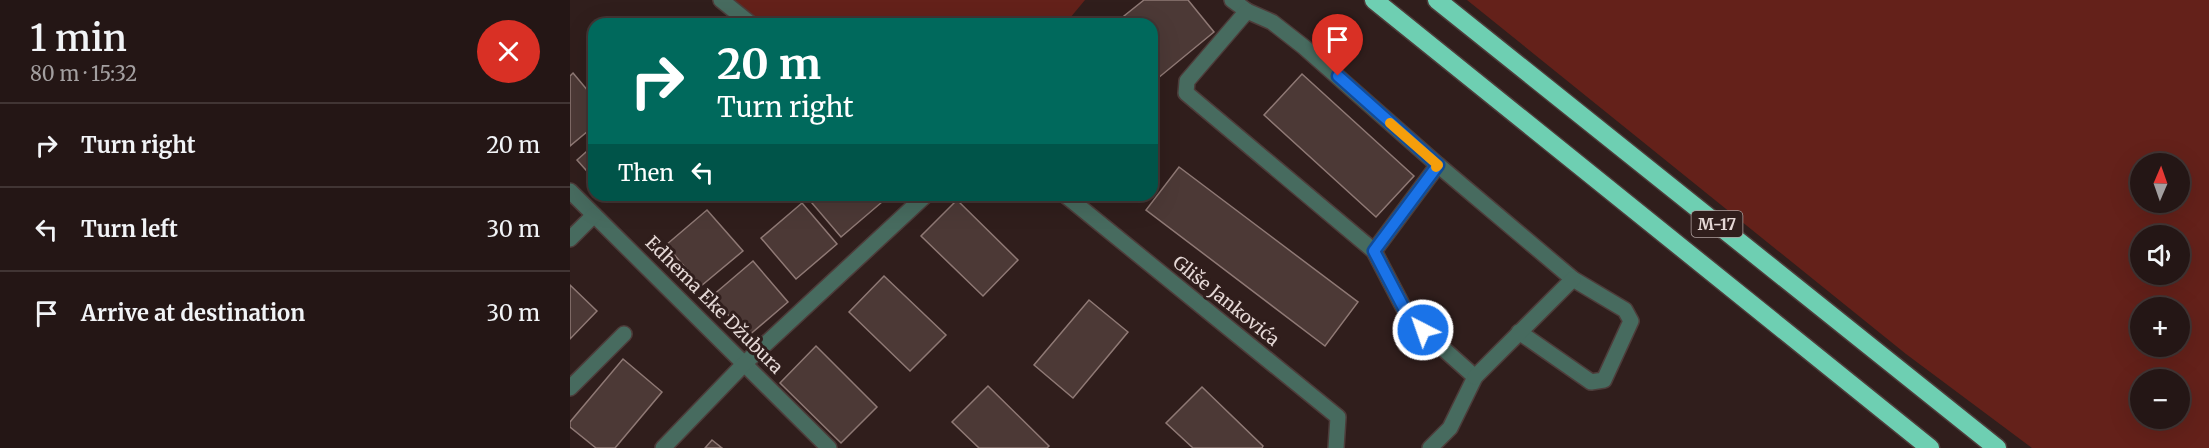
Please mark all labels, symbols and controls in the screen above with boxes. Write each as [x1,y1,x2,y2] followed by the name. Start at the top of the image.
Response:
[1312,14,1363,76] pin
[30,16,127,61] text: 1 min
[477,20,540,83] button: close
[1321,23,1354,56] icon: arrive
[717,38,821,90] text: 20 m
[618,42,696,120] icon: right
[30,61,137,86] text: 80 m · 15:32
[717,90,854,124] text: Turn right
[30,129,63,162] icon: right
[81,131,195,159] text: Turn right
[486,131,540,159] text: 20 m
[2130,153,2190,213] north arrow
[2130,153,2190,429] map controls
[686,156,719,189] icon: left
[618,159,674,187] text: Then
[1692,211,1742,237] road number: M-17
[30,213,63,246] icon: left
[81,215,178,243] text: Turn left
[486,215,540,243] text: 30 m
[2130,225,2190,285] button: sound
[641,231,788,379] street label: Edhema Eke Džubura
[1168,251,1285,351] street label: Gliše Jankovića
[30,297,63,330] icon: arrive
[2130,297,2190,357] button: +
[1391,298,1455,362] position arrow
[81,299,305,327] text: Arrive at destination
[486,299,540,327] text: 30 m
[2130,369,2190,429] button: −

